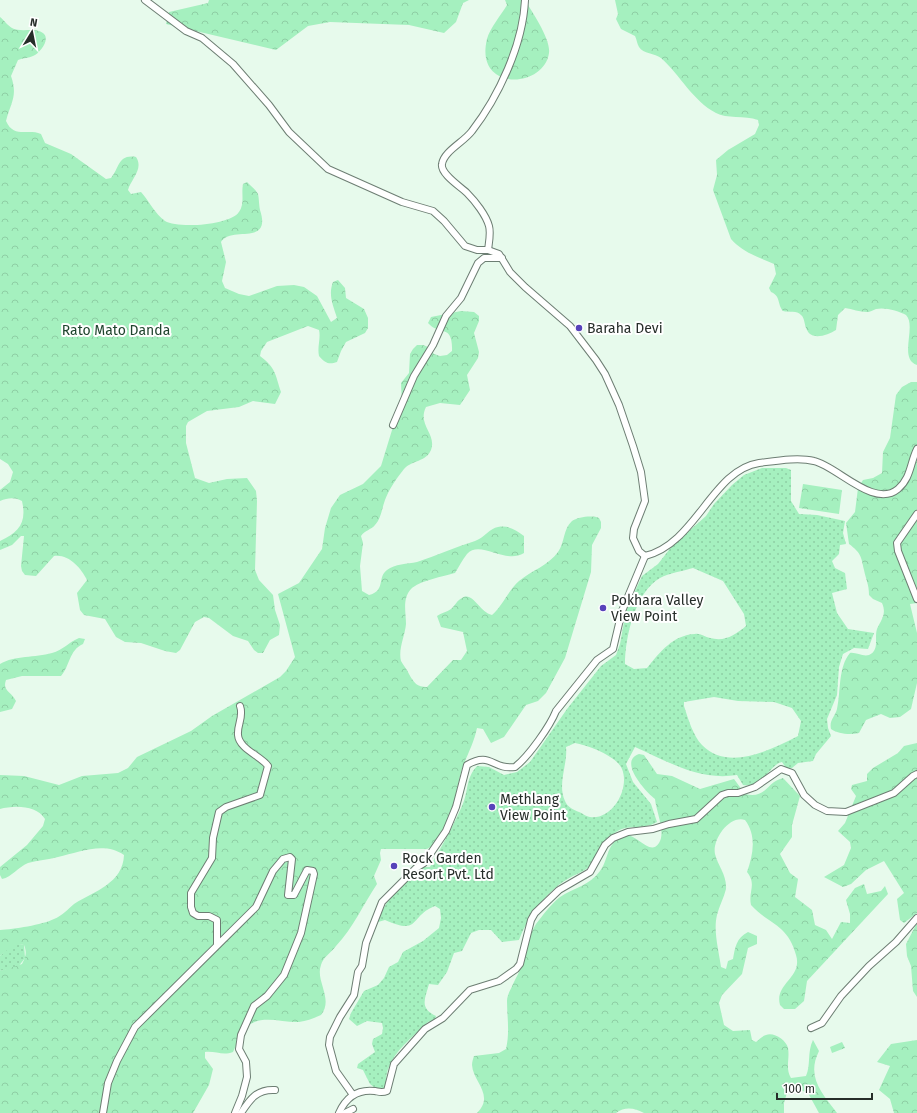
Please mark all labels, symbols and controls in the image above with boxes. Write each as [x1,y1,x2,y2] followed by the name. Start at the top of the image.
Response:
[12,12,52,52] north arrow
[29,16,38,30] text: N
[587,320,663,337] place label: Baraha Devi
[62,322,170,339] park label: Rato Mato Danda
[574,323,584,333] marker: Baraha Devi
[611,592,704,625] place label: Pokhara Valley View Point
[598,603,608,613] marker: Pokhara Valley View Point
[500,791,567,824] place label: Methlang View Point
[487,802,497,812] marker: Methlang View Point
[402,850,494,883] place label: Rock Garden Resort Pvt. Ltd
[389,861,399,871] marker: Rock Garden Resort Pvt. Ltd
[777,1075,872,1101] scale bar
[783,1082,815,1096] text: 100 m

